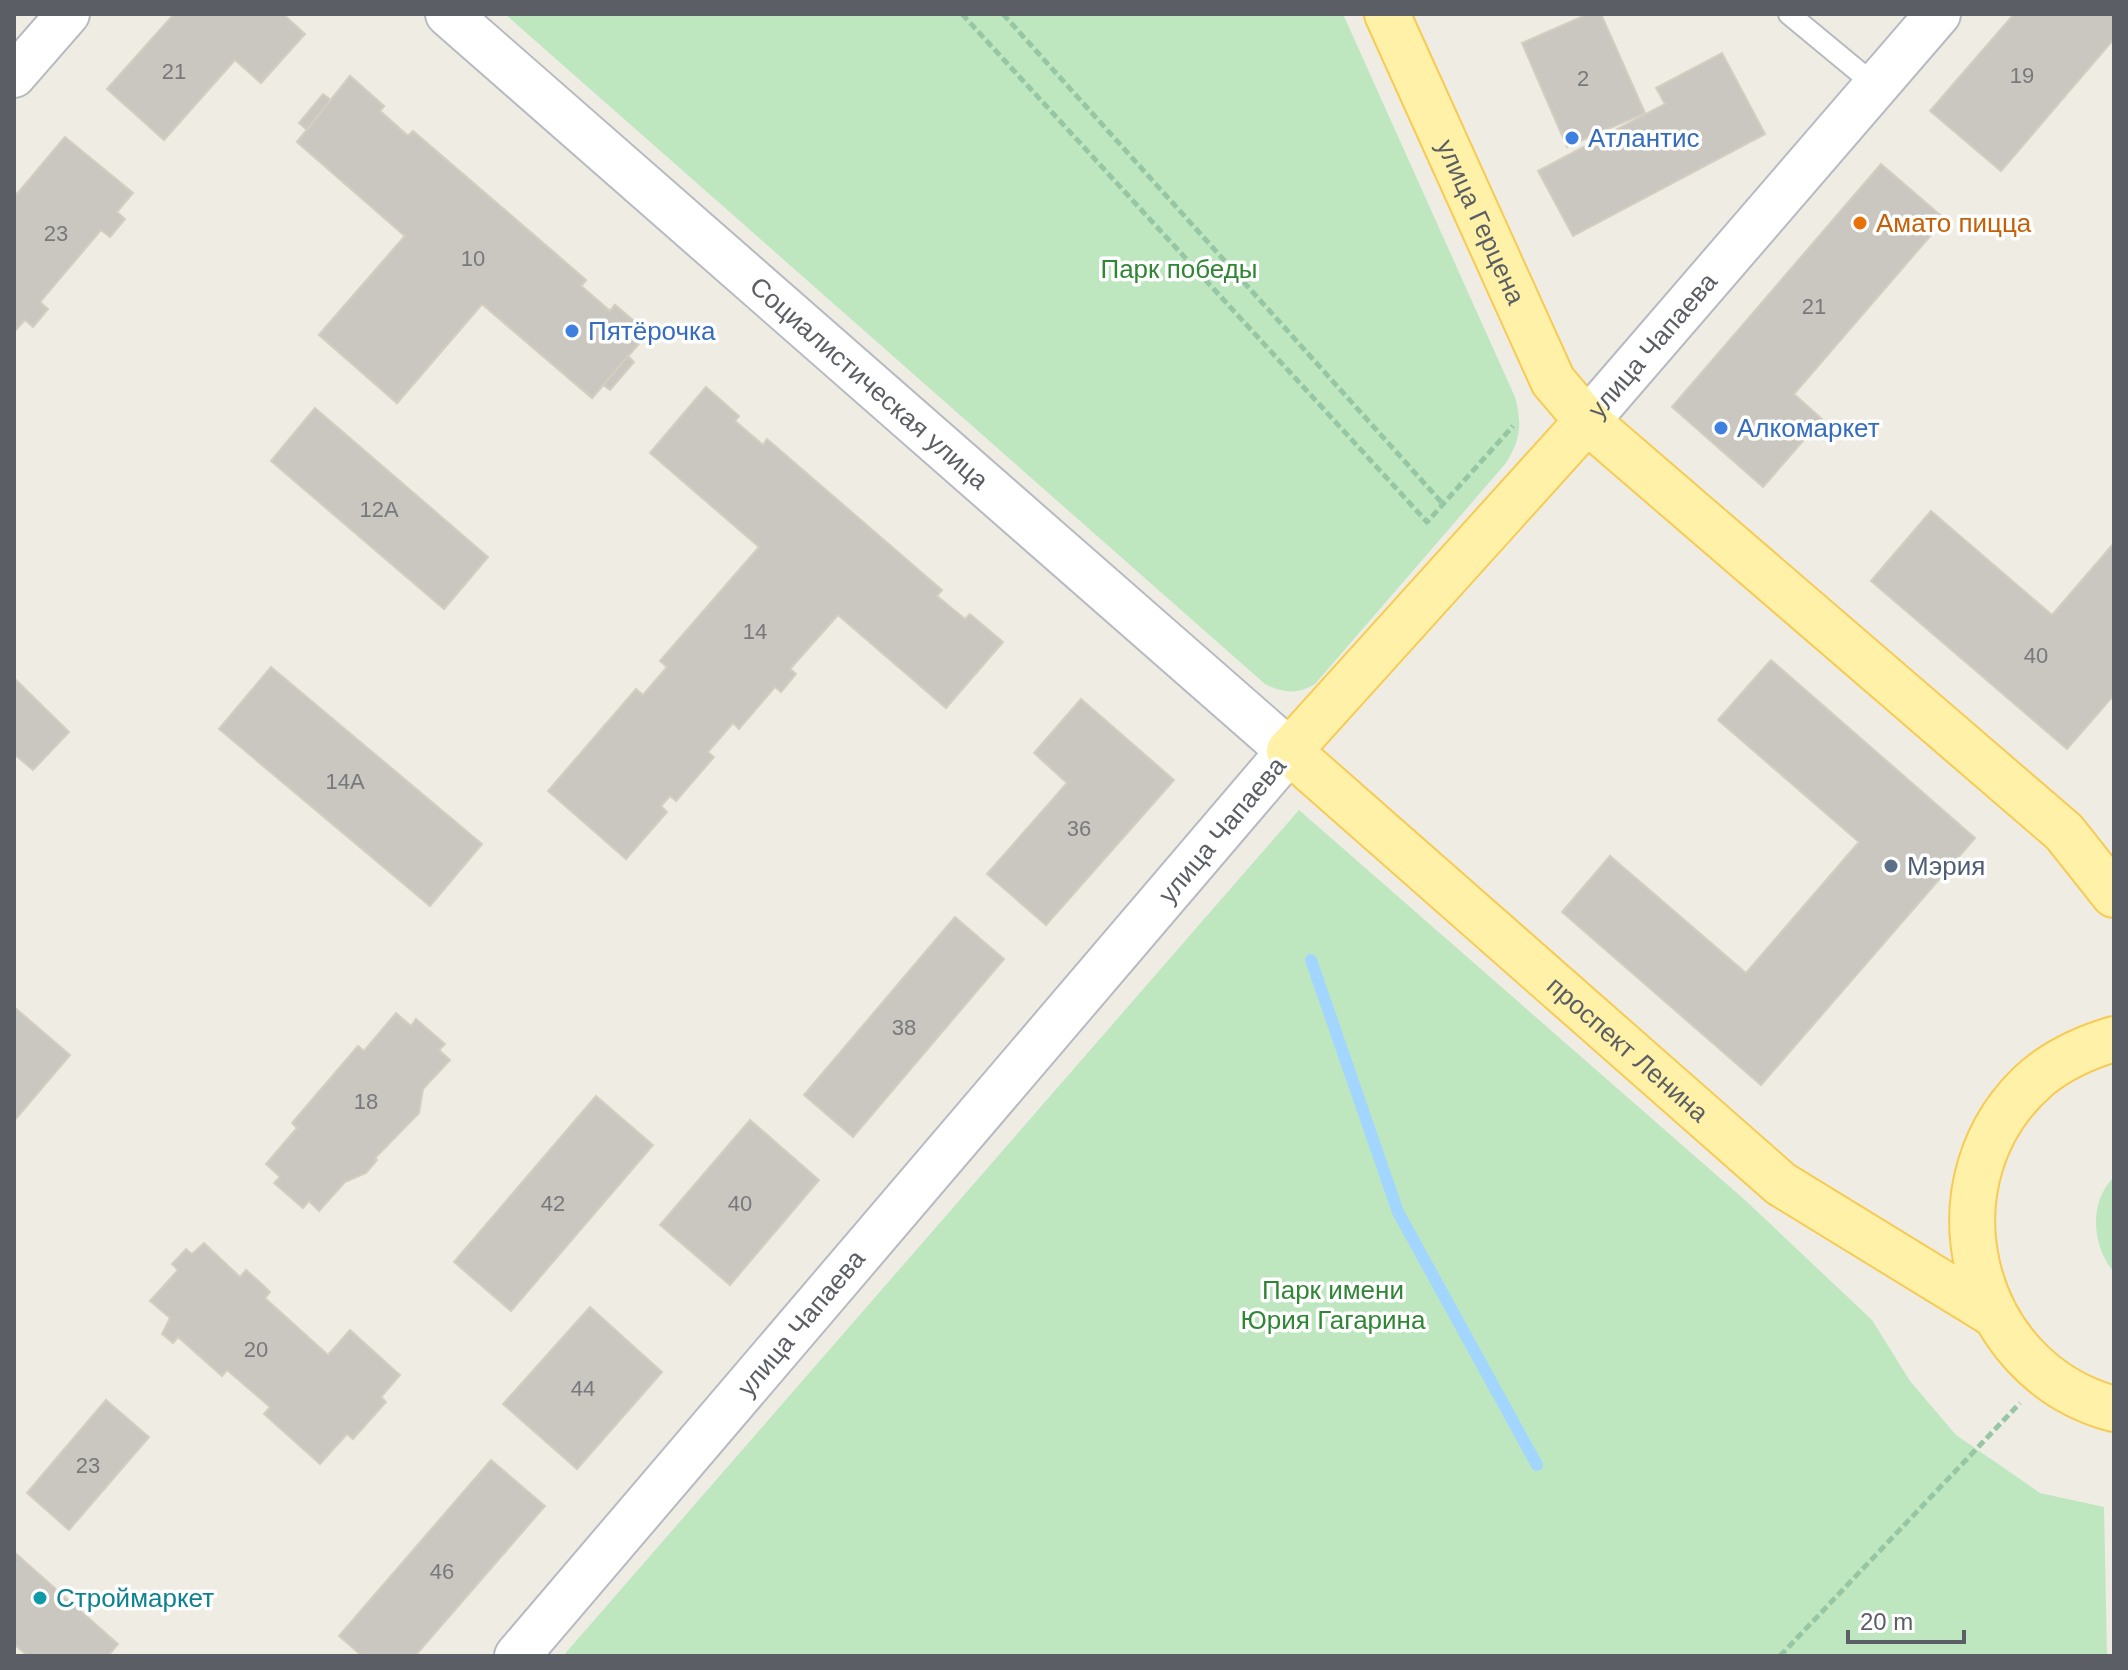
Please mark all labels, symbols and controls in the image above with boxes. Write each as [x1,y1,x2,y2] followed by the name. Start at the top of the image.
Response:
[162,59,186,84] house number: 21
[2010,63,2034,88] house number: 19
[1577,66,1589,91] house number: 2
[1588,123,1700,153] place label: Атлантис
[1563,129,1581,147] marker: Атлантис
[1431,134,1532,309] street label: улица Герцена
[1876,208,2032,238] place label: Амато пицца
[1851,214,1869,232] marker: Амато пицца
[44,221,68,246] house number: 23
[461,246,485,271] house number: 10
[1100,254,1258,284] park label: Парк победы
[1582,266,1723,424] street label: улица Чапаева
[744,271,995,496] street label: Социалистическая улица
[1802,294,1826,319] house number: 21
[588,316,716,346] place label: Пятёрочка
[563,322,581,340] marker: Пятёрочка
[1737,413,1880,443] place label: Алкомаркет
[1712,419,1730,437] marker: Алкомаркет
[359,497,399,522] house number: 12А
[743,619,767,644] house number: 14
[2024,643,2048,668] house number: 40
[1152,750,1292,909] street label: улица Чапаева
[325,769,365,794] house number: 14А
[1067,816,1091,841] house number: 36
[1907,851,1985,881] place label: Мэрия
[1882,857,1900,875] marker: Мэрия
[1541,970,1715,1128] street label: проспект Ленина
[892,1015,916,1040] house number: 38
[354,1089,378,1114] house number: 18
[541,1191,565,1216] house number: 42
[728,1191,752,1216] house number: 40
[731,1243,871,1402] street label: улица Чапаева
[1241,1275,1426,1335] park label: Парк имени Юрия Гагарина
[244,1337,268,1362] house number: 20
[571,1376,595,1401] house number: 44
[76,1453,100,1478] house number: 23
[430,1559,454,1584] house number: 46
[56,1583,214,1613] place label: Строймаркет
[31,1589,49,1607] marker: Строймаркет
[1848,1594,1964,1644] scale bar
[1860,1608,1913,1635] text: 20 m

